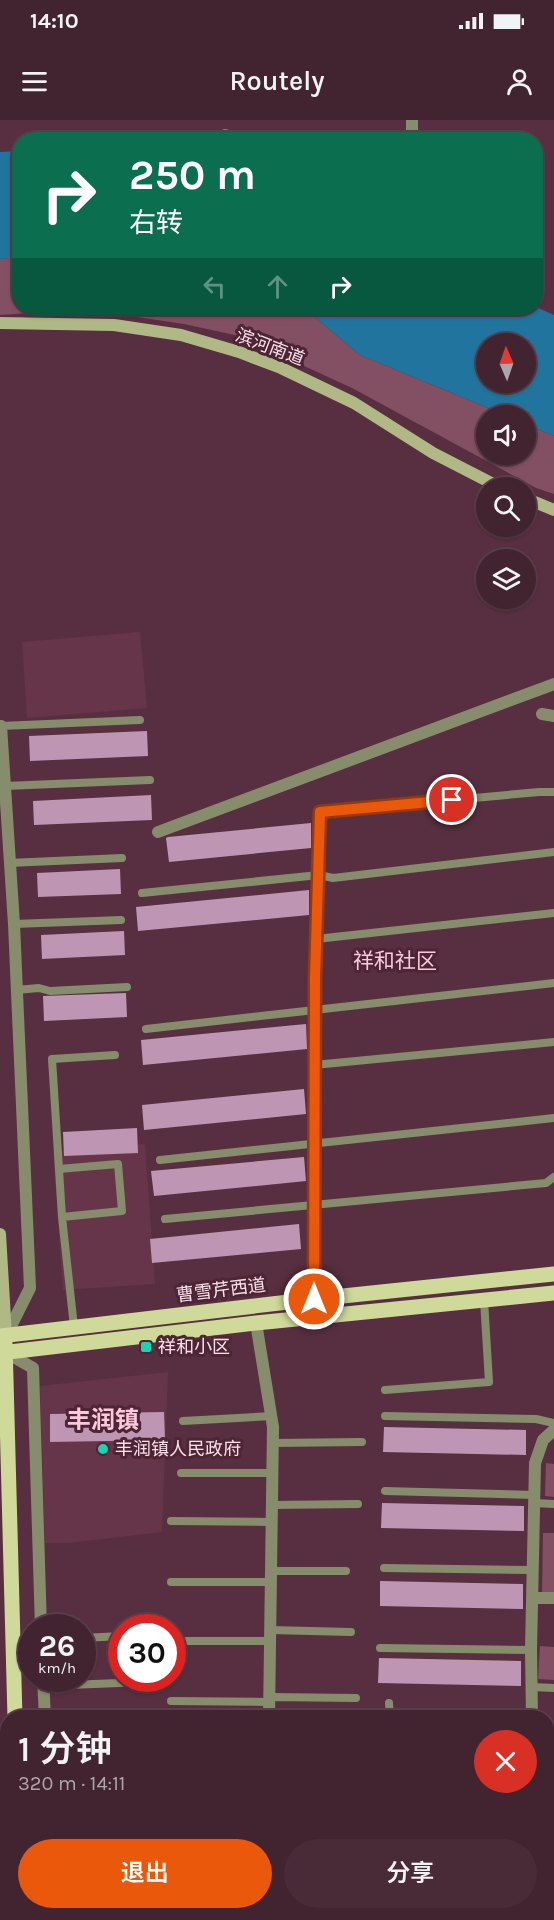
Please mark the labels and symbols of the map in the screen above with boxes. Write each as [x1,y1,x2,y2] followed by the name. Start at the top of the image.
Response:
[232,324,308,370] street label: 滨河南道
[476,333,536,393] north arrow
[426,774,477,825] pin
[353,949,437,973] district label: 祥和社区
[282,1267,346,1331] position arrow
[175,1274,267,1306] street label: 曹雪芹西道
[158,1336,230,1358] place label: 祥和小区
[139,1340,153,1354] marker: 祥和小区
[67,1406,139,1434] district label: 丰润镇
[115,1438,241,1460] place label: 丰润镇人民政府
[96,1442,110,1456] marker: 丰润镇人民政府
[108,1614,186,1692] speed limit sign: 30

